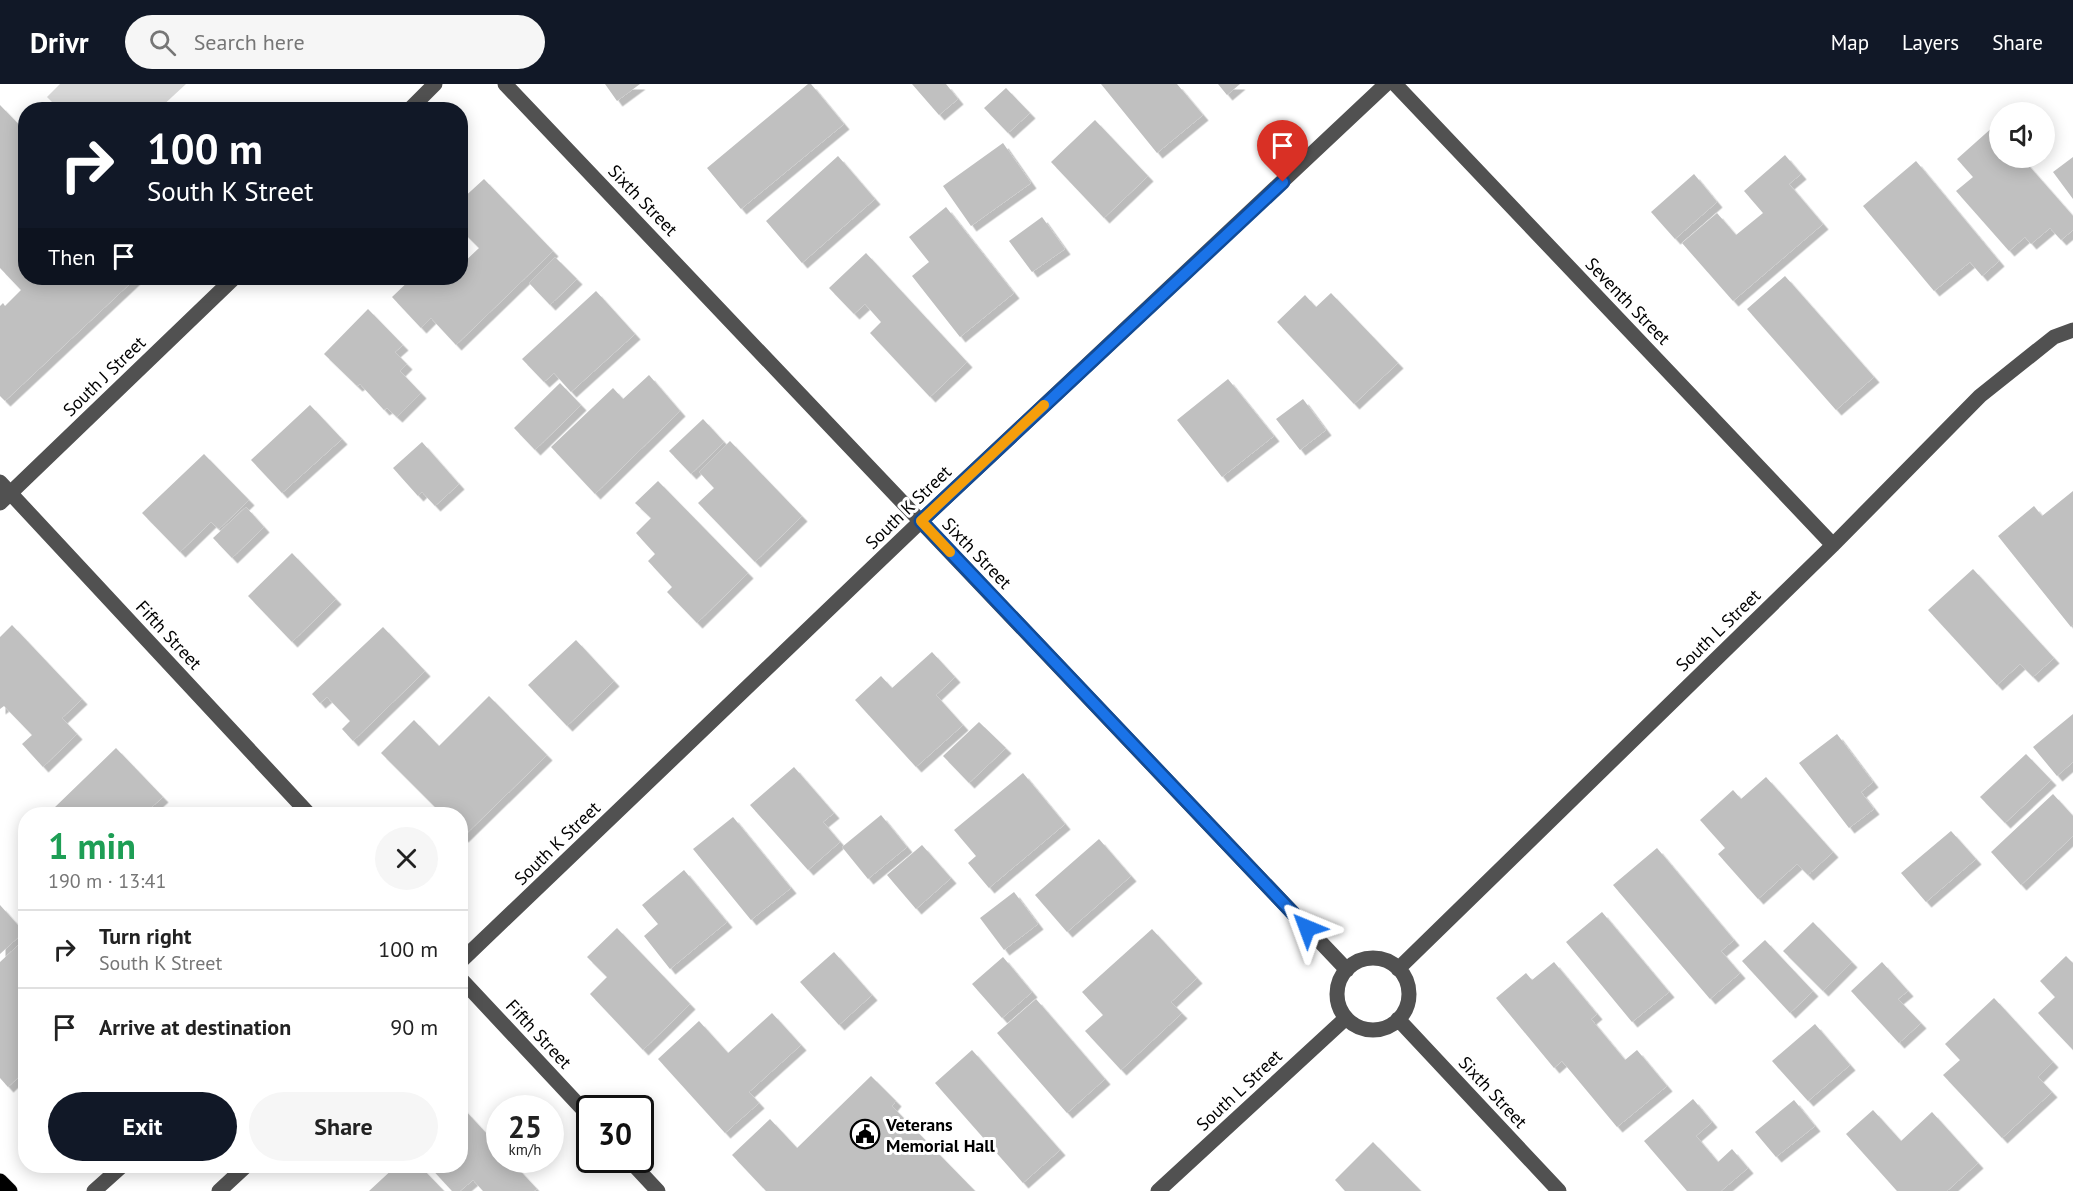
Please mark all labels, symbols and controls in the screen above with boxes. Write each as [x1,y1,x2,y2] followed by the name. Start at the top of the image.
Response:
[125,15,545,69] search box
[30,24,89,61] text: Drivr
[146,26,179,59] icon: search
[194,28,305,56] text: Search here
[1831,29,1869,56] text: Map
[1902,29,1959,56] text: Layers
[1992,29,2043,56] text: Share
[1989,102,2055,168] map controls
[1989,102,2055,168] button: sound
[1257,120,1308,182] pin
[147,121,263,176] text: 100 m
[48,126,126,204] icon: right
[1266,129,1299,162] icon: arrive
[603,160,683,240] street label: Sixth Street
[147,174,313,208] text: South K Street
[107,240,140,273] icon: arrive
[48,243,95,271] text: Then
[1581,253,1675,349] street label: Seventh Street
[58,331,150,421] street label: South J Street
[860,460,956,554] street label: South K Street
[937,513,1017,593] street label: Sixth Street
[1671,584,1765,676] street label: South L Street
[131,596,207,674] street label: Fifth Street
[509,796,605,890] street label: South K Street
[48,822,136,869] text: 1 min
[375,827,438,890] button: close
[48,868,166,894] text: 190 m · 13:41
[1275,896,1339,960] position arrow
[99,922,191,950] text: Turn right
[48,933,81,966] icon: right
[378,935,438,963] text: 100 m
[99,950,222,976] text: South K Street
[501,995,577,1073] street label: Fifth Street
[48,1011,81,1044] icon: arrive
[99,1013,291,1041] text: Arrive at destination
[390,1013,438,1041] text: 90 m
[1191,1044,1287,1136] street label: South L Street
[1454,1051,1532,1133] street label: Sixth Street
[48,1092,237,1161] button: Exit
[249,1092,438,1161] button: Share
[576,1095,654,1173] speed limit sign: 30
[508,1107,542,1146] text: 25
[885,1113,996,1157] place label: Veterans Memorial Hall
[849,1118,881,1150] public building icon: Veterans Memorial Hall
[509,1140,541,1159] text: km/h

